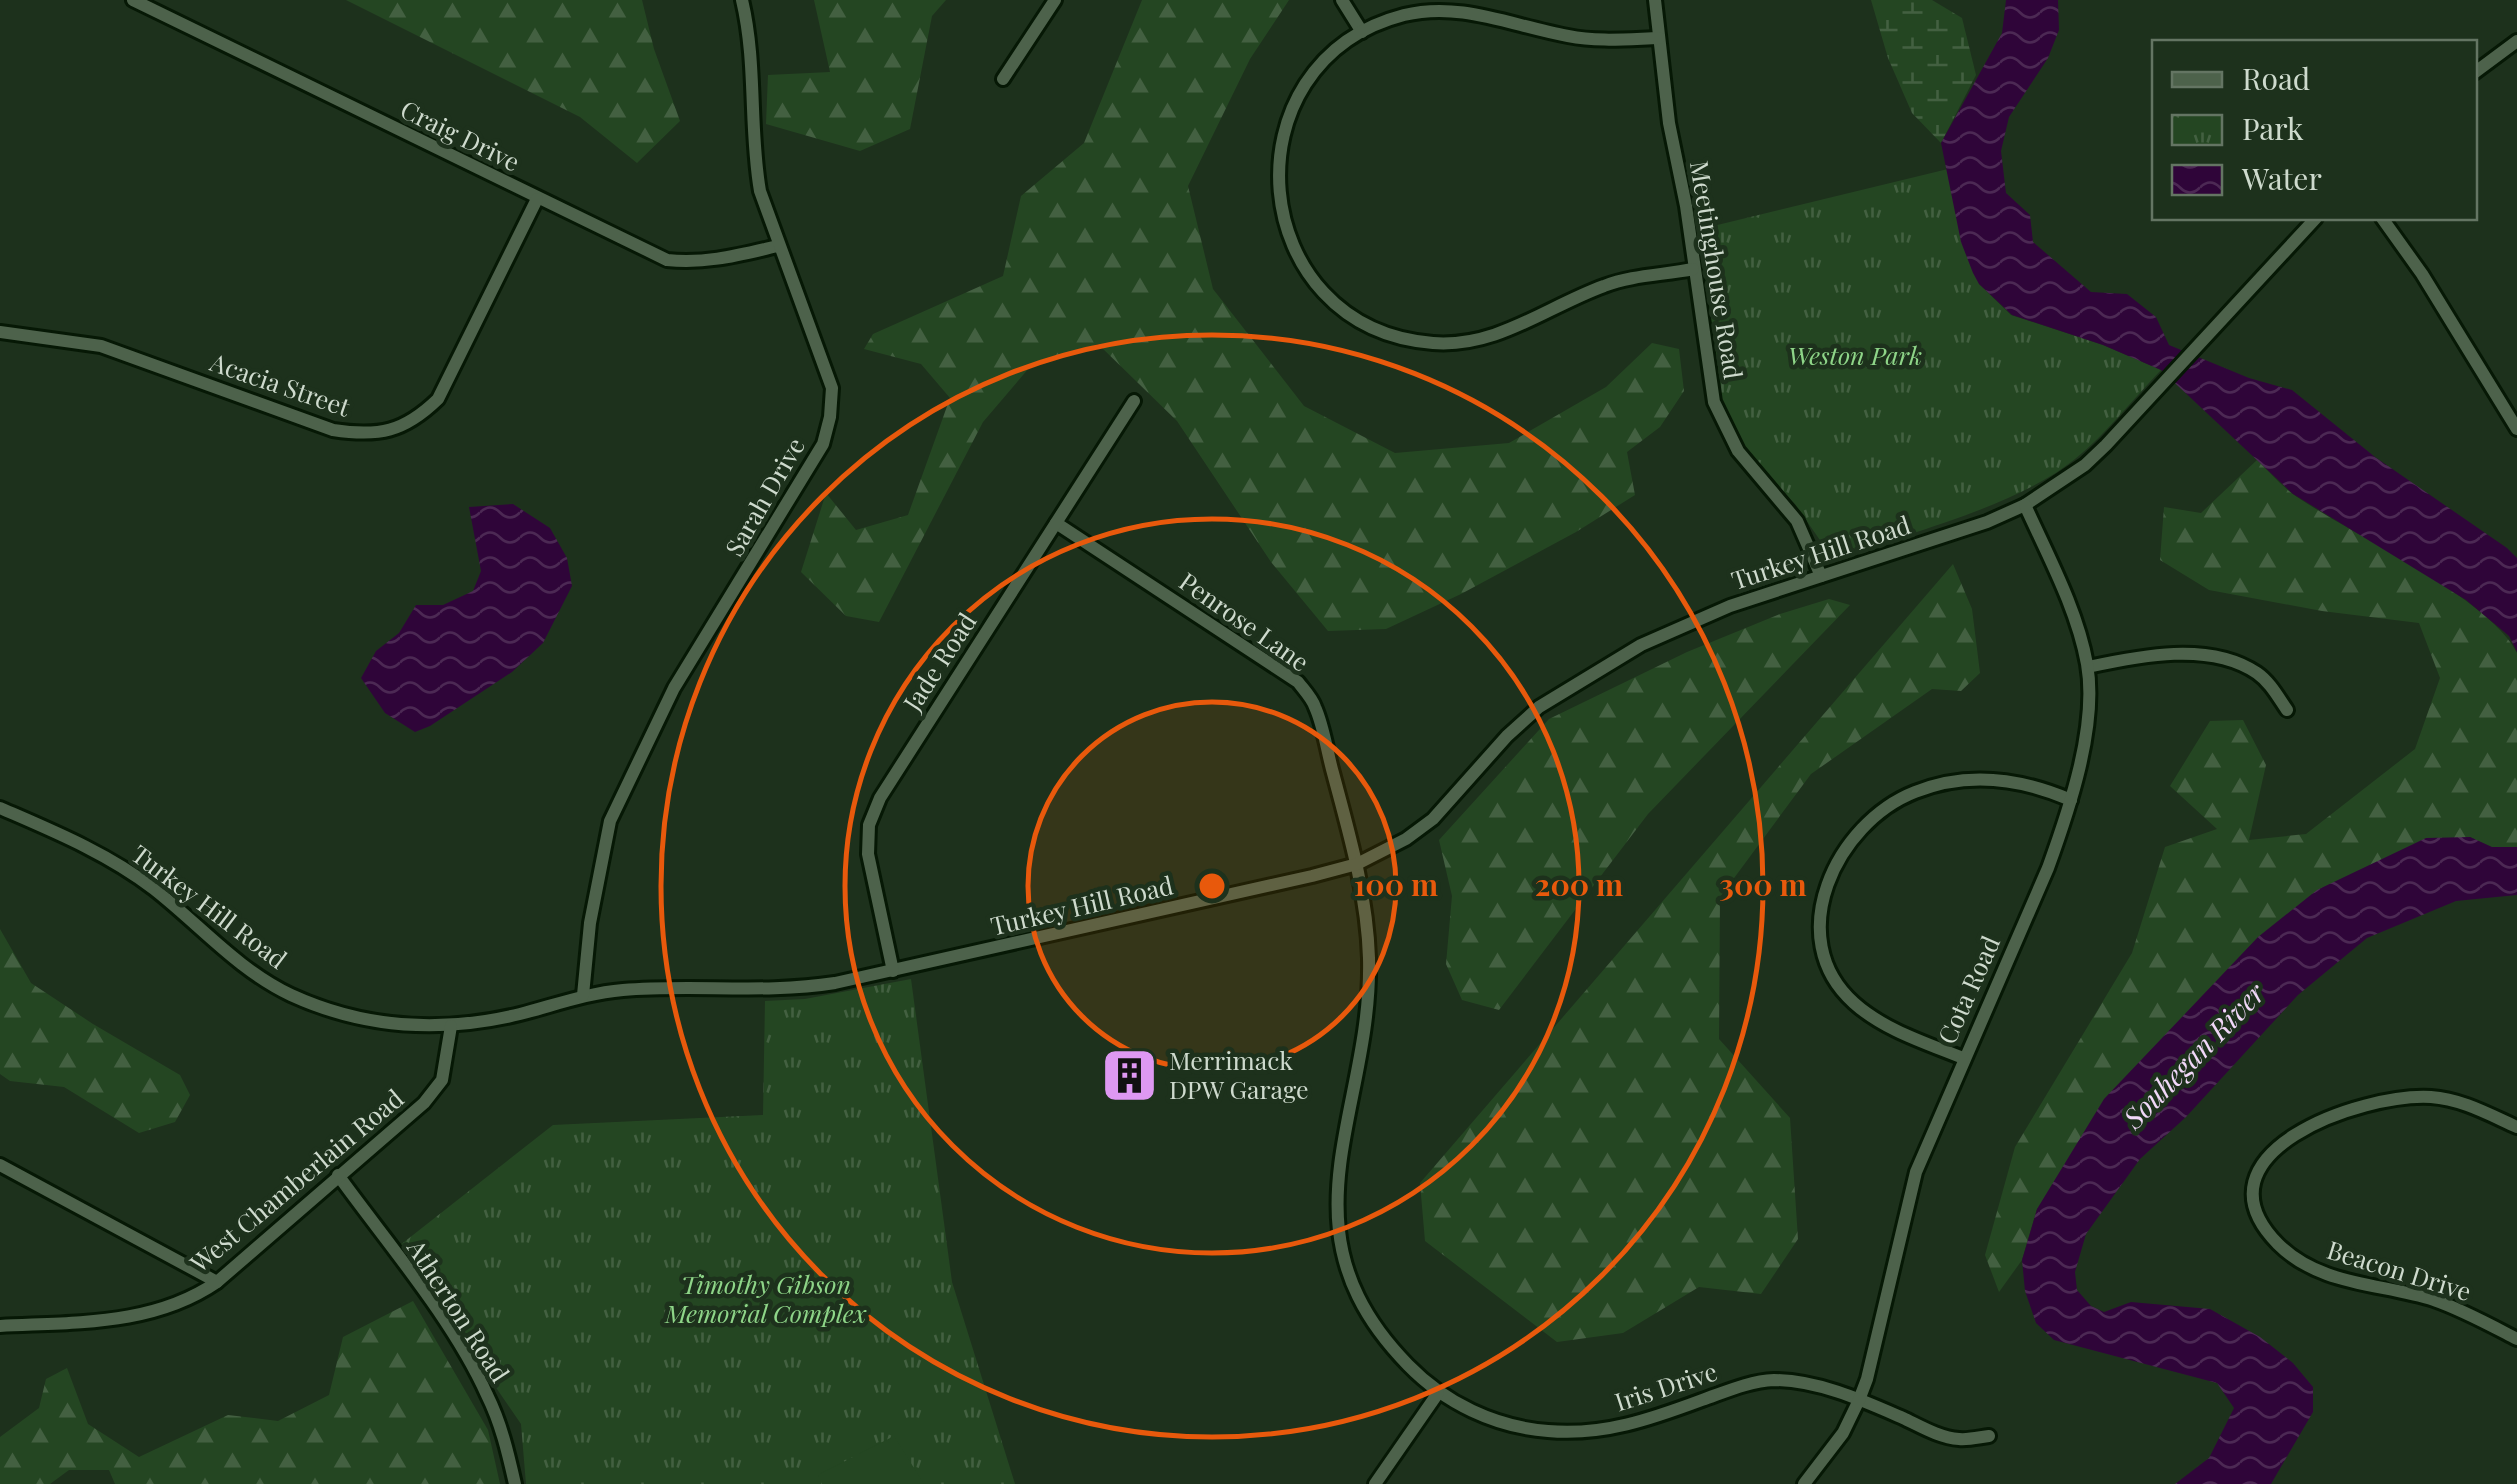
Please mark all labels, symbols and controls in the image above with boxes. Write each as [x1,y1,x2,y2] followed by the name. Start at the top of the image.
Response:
[2152,40,2477,220] legend
[2242,58,2310,98] text: Road
[396,92,526,178] street label: Craig Drive
[2242,108,2304,148] text: Park
[1684,158,1751,381] street label: Meetinghouse Road
[2241,158,2322,198] text: Water
[1788,338,1922,371] park label: Weston Park
[205,344,356,423] street label: Acacia Street
[717,431,811,562] street label: Sarah Drive
[1727,507,1914,596] street label: Turkey Hill Road
[1174,564,1316,678] street label: Penrose Lane
[894,606,983,717] street label: Jade Road
[126,837,294,975] street label: Turkey Hill Road
[1354,864,1438,904] text: 100 m
[1535,864,1623,904] text: 200 m
[1719,864,1807,904] text: 300 m
[987,868,1176,942] street label: Turkey Hill Road
[1194,868,1230,904] centre of rings
[1929,930,2006,1049] street label: Cota Road
[2113,974,2272,1136] water label: Souhegan River
[1169,1043,1309,1105] place label: Merrimack DPW Garage
[1100,1045,1160,1105] building icon: Merrimack DPW Garage
[182,1081,409,1279] street label: West Chamberlain Road
[400,1232,518,1388] street label: Atherton Road
[2323,1232,2475,1307] street label: Beacon Drive
[664,1267,868,1329] park label: Timothy Gibson Memorial Complex
[1610,1354,1721,1418] street label: Iris Drive

